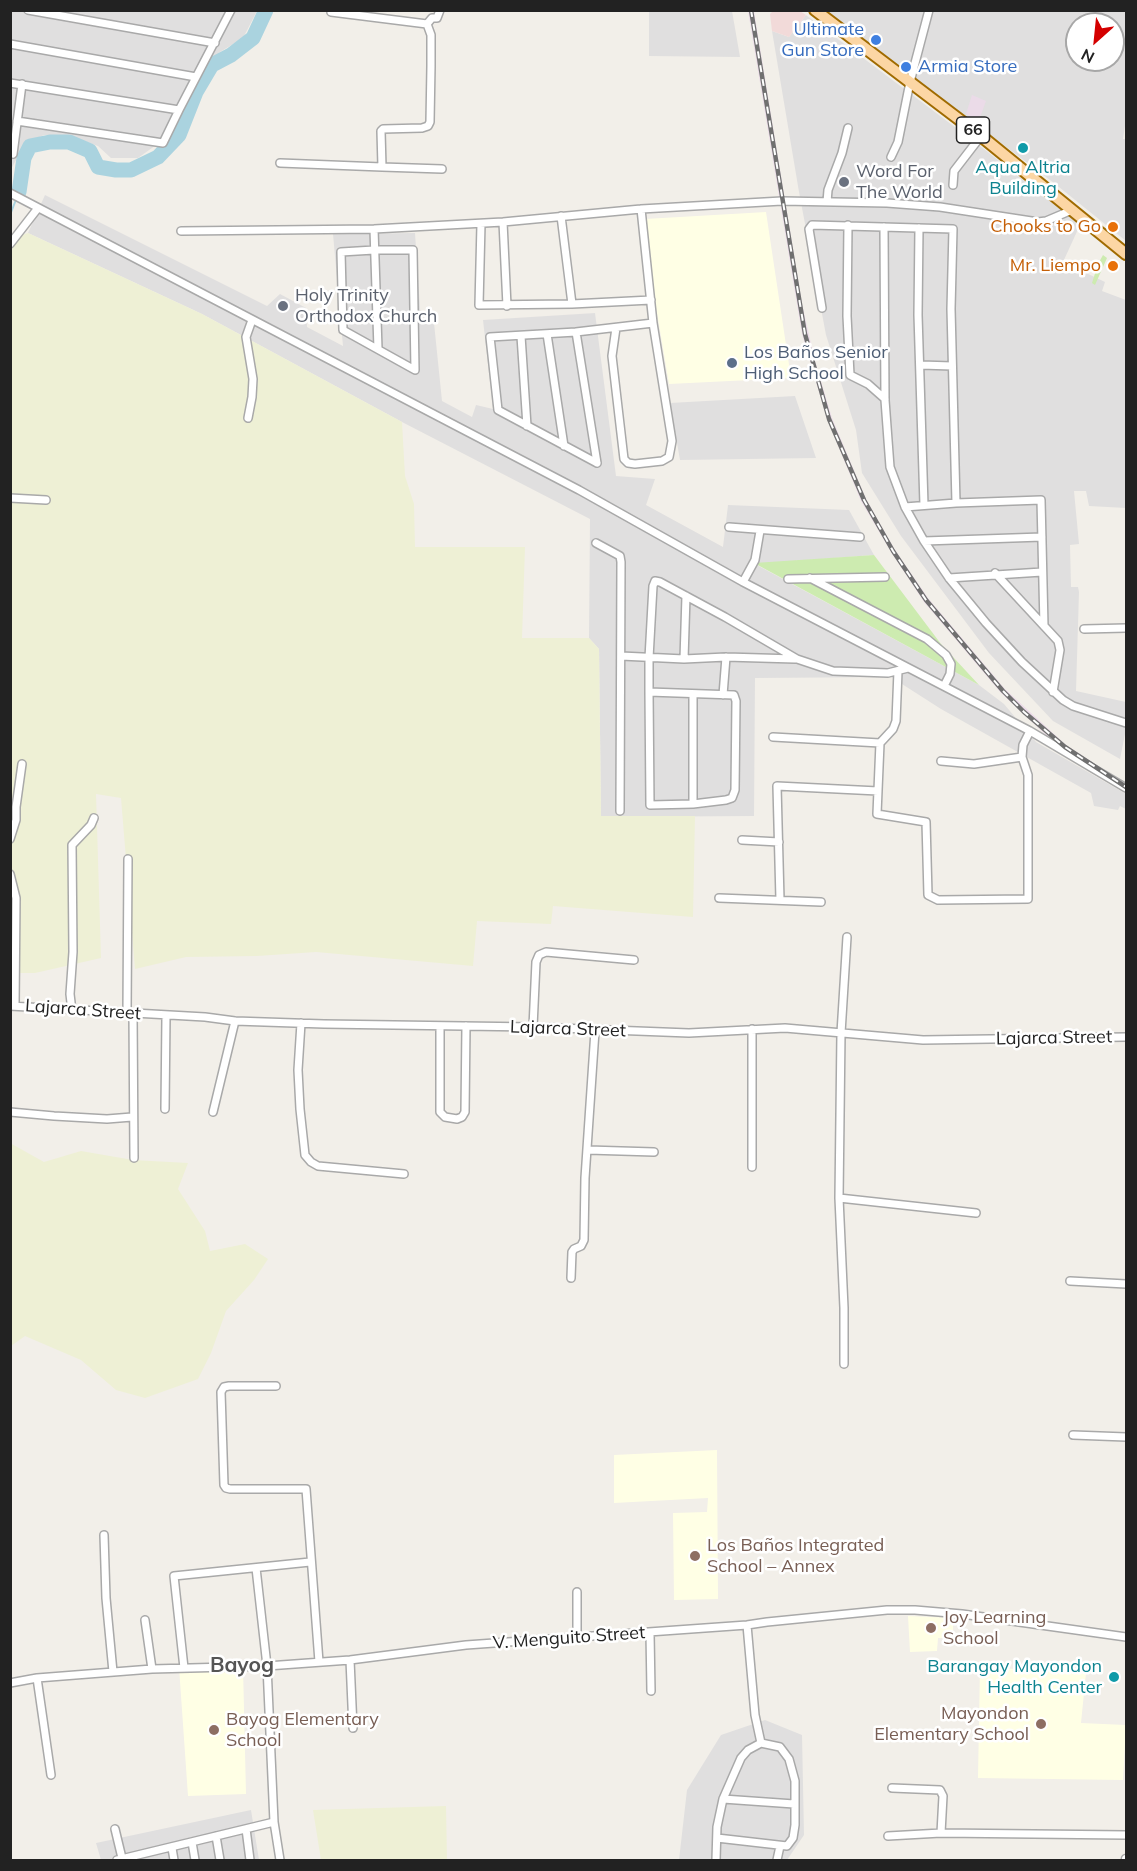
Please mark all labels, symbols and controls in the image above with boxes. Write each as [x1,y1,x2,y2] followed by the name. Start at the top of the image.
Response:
[1065,12,1125,72] north arrow
[781,19,864,62] place label: Ultimate Gun Store
[869,33,883,47] marker: Ultimate Gun Store
[1078,45,1098,68] text: N
[918,56,1017,78] place label: Armia Store
[899,60,913,74] marker: Armia Store
[956,117,990,143] road number: 66
[1016,141,1030,155] marker: Aqua Altria Building
[975,157,1071,200] place label: Aqua Altria Building
[856,161,943,204] place label: Word For The World
[837,175,851,189] marker: Word For The World
[990,216,1101,238] place label: Chooks to Go
[1106,220,1120,234] marker: Chooks to Go
[1010,255,1101,277] place label: Mr. Liempo
[1106,259,1120,273] marker: Mr. Liempo
[295,285,437,328] place label: Holy Trinity Orthodox Church
[276,299,290,313] marker: Holy Trinity Orthodox Church
[744,342,888,385] place label: Los Baños Senior High School
[725,356,739,370] marker: Los Baños Senior High School
[24,995,142,1025] street label: Lajarca Street
[510,1016,626,1042] street label: Lajarca Street
[996,1026,1112,1050] street label: Lajarca Street
[707,1535,884,1578] place label: Los Baños Integrated School – Annex
[688,1549,702,1563] marker: Los Baños Integrated School – Annex
[943,1607,1046,1650] place label: Joy Learning School
[924,1621,938,1635] marker: Joy Learning School
[492,1622,646,1654] street label: V. Menguito Street
[210,1653,274,1679] district label: Bayog
[927,1656,1102,1698] place label: Barangay Mayondon Health Center
[1107,1670,1121,1684] marker: Barangay Mayondon Health Center
[874,1703,1029,1746] place label: Mayondon Elementary School
[226,1709,379,1752] place label: Bayog Elementary School
[1034,1717,1048,1731] marker: Mayondon Elementary School
[207,1723,221,1737] marker: Bayog Elementary School

